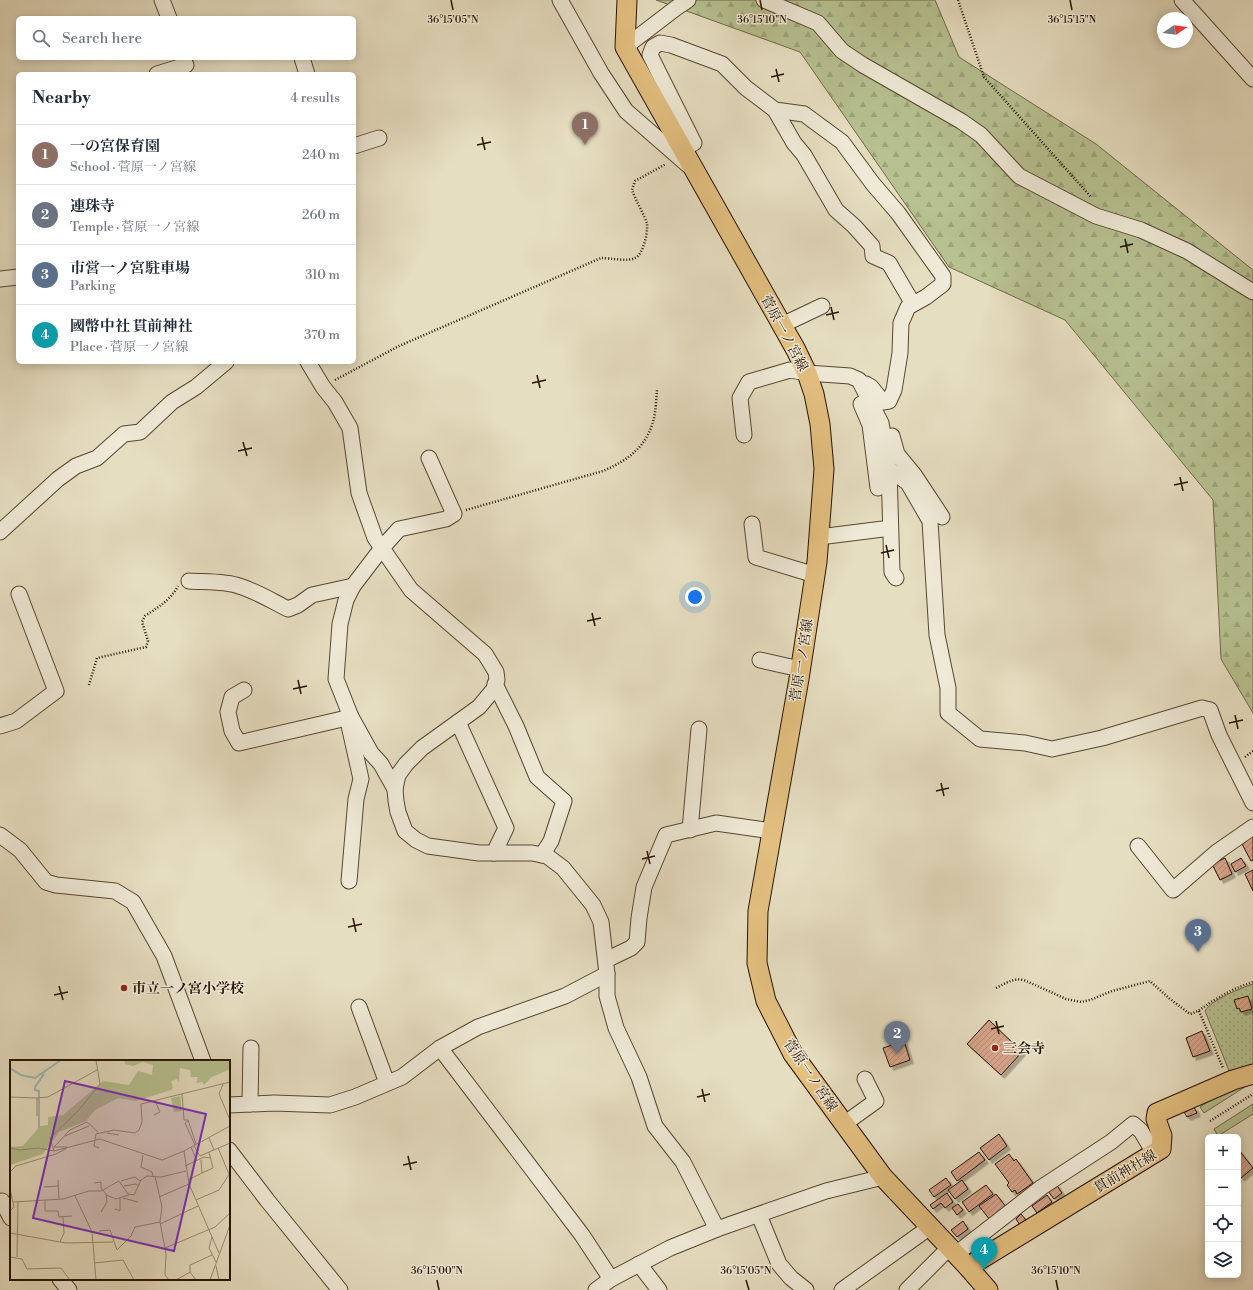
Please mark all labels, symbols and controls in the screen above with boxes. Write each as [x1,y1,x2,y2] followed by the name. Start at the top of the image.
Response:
[1157,12,1193,48] north arrow
[428,14,479,26] text: 36°15'05"N
[737,14,787,26] text: 36°15'10"N
[1048,14,1097,26] text: 36°15'15"N
[16,16,356,60] search box
[30,27,52,49] icon: search
[62,29,142,48] text: Search here
[32,87,91,109] text: Nearby
[290,90,340,106] text: 4 results
[572,112,598,145] pin: 1
[70,137,160,156] text: 一の宮保育園
[42,147,48,163] text: 1
[302,147,340,163] text: 240 m
[70,159,196,175] text: School · 菅原一ノ宮線
[70,197,115,216] text: 連珠寺
[41,207,49,223] text: 2
[302,207,340,223] text: 260 m
[70,219,199,235] text: Temple · 菅原一ノ宮線
[70,259,190,278] text: 市営一ノ宮駐車場
[41,267,49,283] text: 3
[305,267,340,283] text: 310 m
[70,278,116,294] text: Parking
[756,292,812,375] street label: 菅原一ノ宮線
[70,317,192,336] text: 國幣中社 貫前神社
[41,327,49,343] text: 4
[304,327,340,343] text: 370 m
[70,339,188,355] text: Place · 菅原一ノ宮線
[685,587,705,607] your location
[787,617,817,703] street label: 菅原一ノ宮線
[1185,919,1211,952] pin: 3
[132,980,244,998] place label: 市立一ノ宮小学校
[119,983,129,993] marker: 市立一ノ宮小学校
[884,1021,910,1054] pin: 2
[779,1036,841,1115] street label: 菅原一ノ宮線
[1003,1040,1045,1058] place label: 三会寺
[990,1043,1000,1053] marker: 三会寺
[10,1060,230,1280] inset map
[1205,1134,1241,1278] map controls
[1205,1134,1241,1170] button: +
[1091,1146,1160,1198] street label: 貫前神社線
[1205,1170,1241,1206] button: −
[1205,1206,1241,1242] button: locate
[971,1237,997,1270] pin: 4
[1205,1242,1241,1278] button: layers
[411,1265,464,1277] text: 36°15'00"N
[721,1265,772,1277] text: 36°15'05"N
[1031,1265,1081,1277] text: 36°15'10"N

